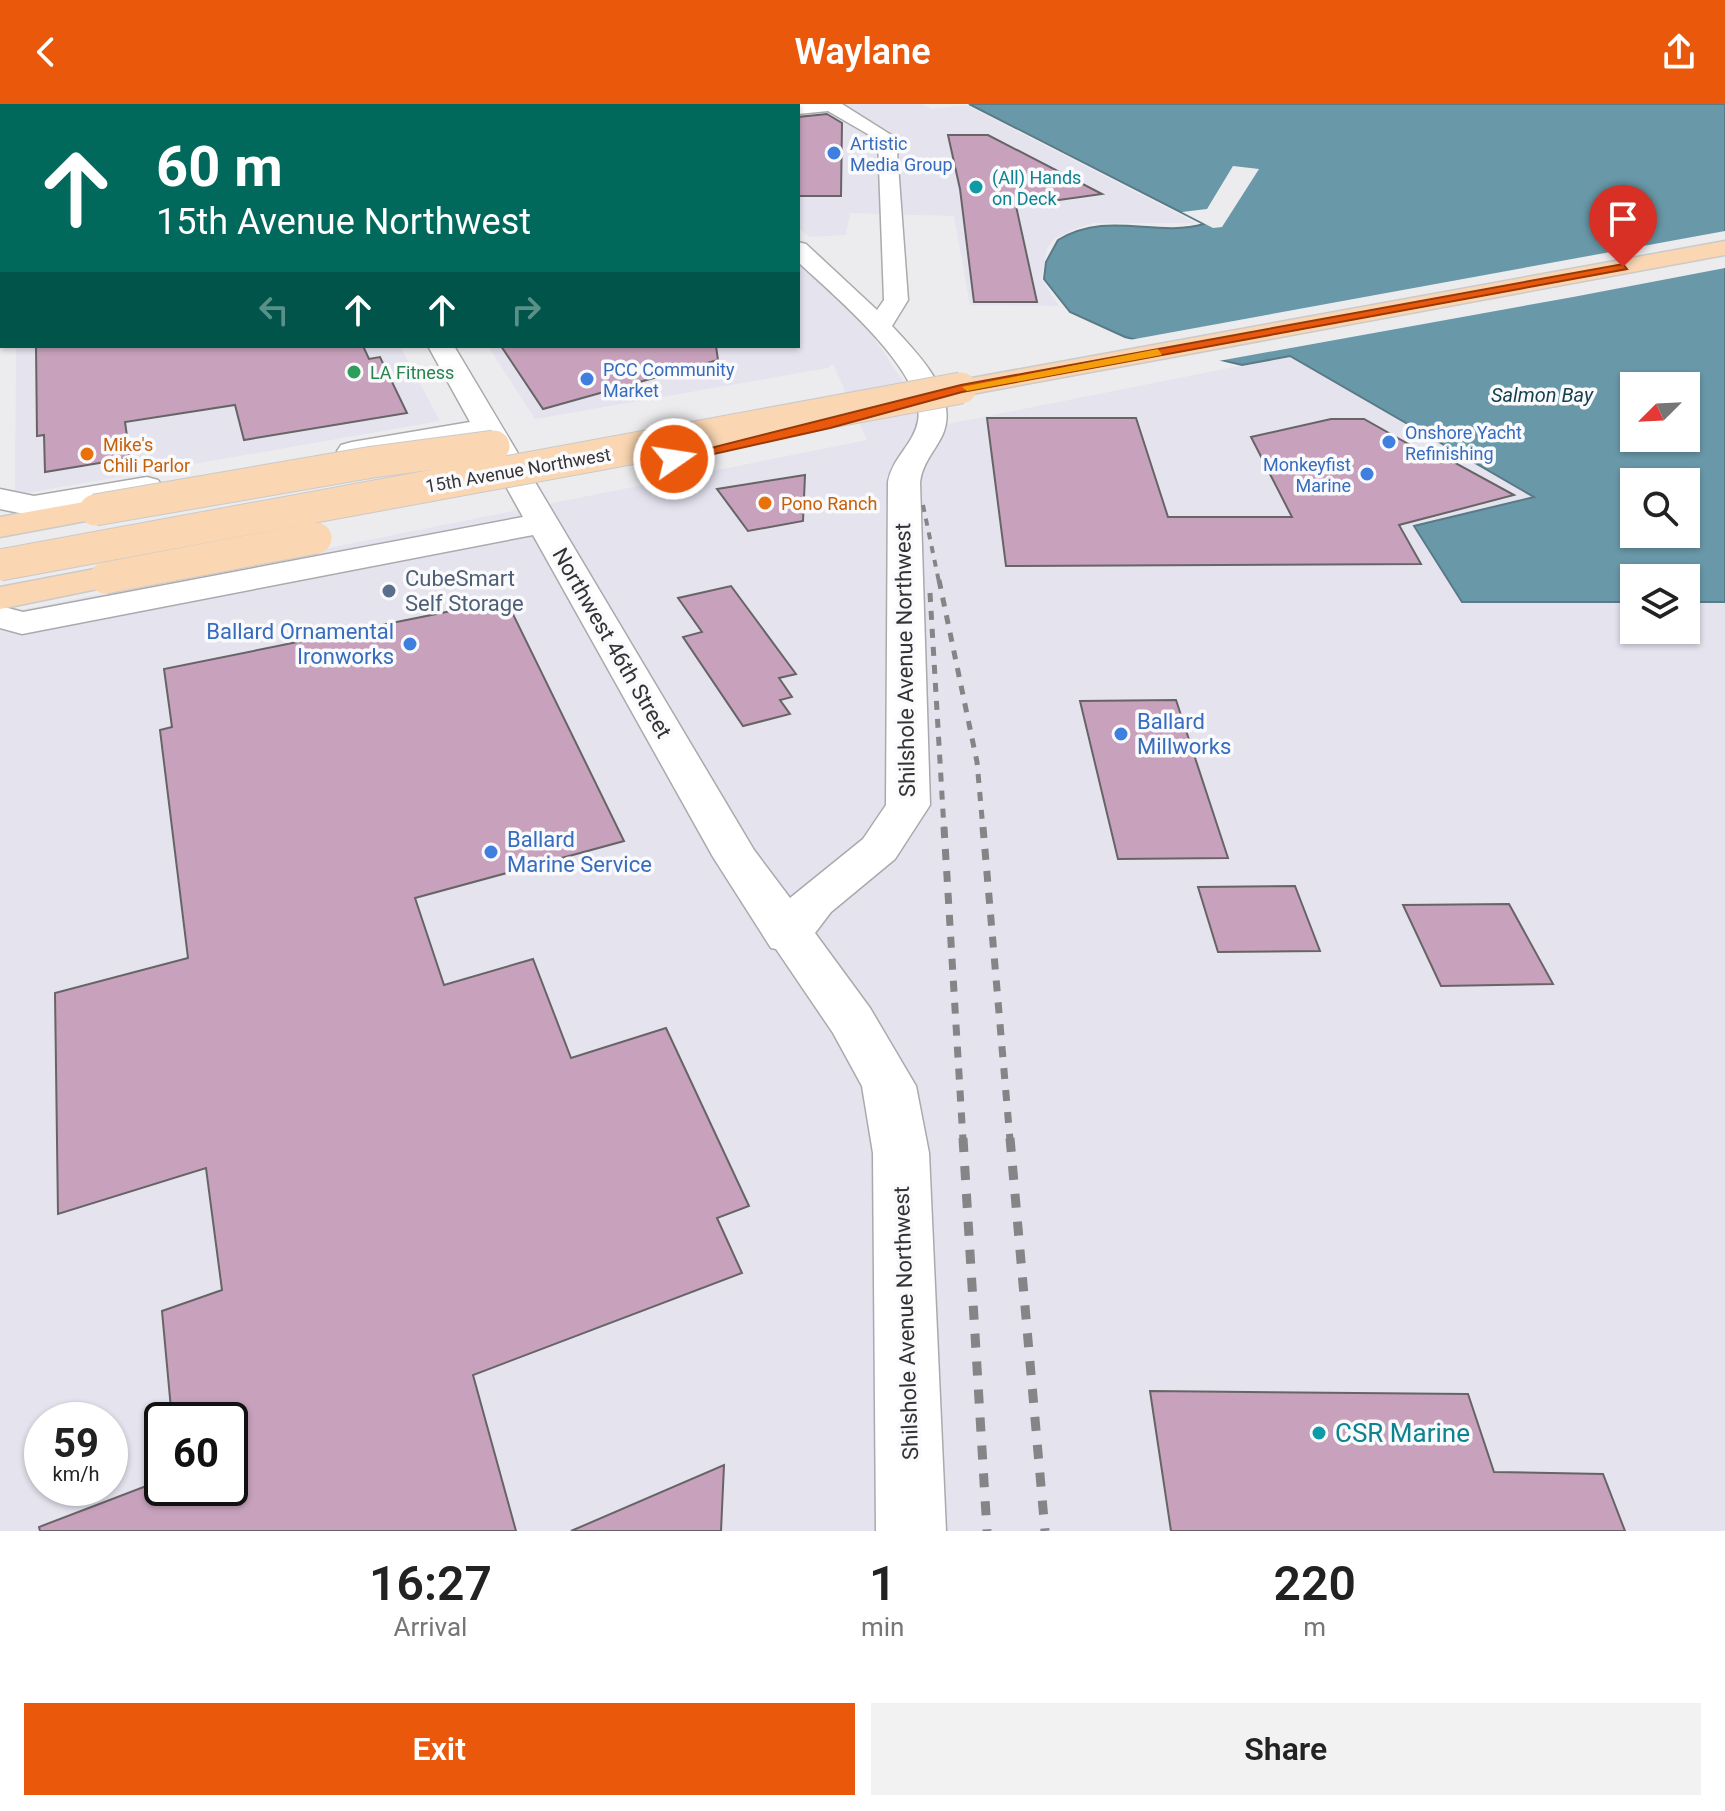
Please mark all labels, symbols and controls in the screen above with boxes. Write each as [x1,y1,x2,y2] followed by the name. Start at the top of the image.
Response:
[24,30,68,74] icon: back
[1657,30,1701,74] icon: share
[794,31,931,73] text: Waylane
[850,133,953,175] place label: Artistic Media Group
[156,134,283,200] text: 60 m
[24,136,128,240] icon: ahead
[825,144,843,162] marker: Artistic Media Group
[992,167,1081,209] place label: (All) Hands on Deck
[967,178,985,196] marker: (All) Hands on Deck
[1589,185,1657,267] pin
[1601,197,1645,241] icon: arrive
[156,201,531,243] text: 15th Avenue Northwest
[252,288,296,332] icon: left
[336,288,380,332] icon: ahead
[420,288,464,332] icon: ahead
[504,288,548,332] icon: right
[603,359,735,401] place label: PCC Community Market
[370,362,454,383] place label: LA Fitness
[345,363,363,381] marker: LA Fitness
[578,370,596,388] marker: PCC Community Market
[1620,372,1700,452] north arrow
[1620,372,1700,644] map controls
[1491,383,1594,407] water label: Salmon Bay
[632,417,716,501] position arrow
[1405,422,1522,464] place label: Onshore Yacht Refinishing
[1380,433,1398,451] marker: Onshore Yacht Refinishing
[103,434,190,476] place label: Mike's Chili Parlor
[424,443,612,497] street label: 15th Avenue Northwest
[78,445,96,463] marker: Mike's Chili Parlor
[1263,454,1351,496] place label: Monkeyfist Marine
[1358,465,1376,483] marker: Monkeyfist Marine
[1620,468,1700,548] button: search
[781,493,877,514] place label: Pono Ranch
[756,494,774,512] marker: Pono Ranch
[890,523,920,797] street label: Shilshole Avenue Northwest
[547,544,677,742] street label: Northwest 46th Street
[1620,564,1700,644] button: layers
[405,566,524,616] place label: CubeSmart Self Storage
[380,582,398,600] marker: CubeSmart Self Storage
[206,619,394,669] place label: Ballard Ornamental Ironworks
[401,635,419,653] marker: Ballard Ornamental Ironworks
[1137,709,1231,759] place label: Ballard Millworks
[1112,725,1130,743] marker: Ballard Millworks
[507,827,652,877] place label: Ballard Marine Service
[482,843,500,861] marker: Ballard Marine Service
[889,1186,923,1460] street label: Shilshole Avenue Northwest
[144,1402,248,1506] speed limit sign: 60
[1335,1418,1470,1448] place label: CSR Marine
[53,1420,99,1467] text: 59
[1310,1424,1328,1442] marker: CSR Marine
[53,1462,99,1486] text: km/h
[369,1555,492,1612] text: 16:27
[869,1555,896,1612] text: 1
[1274,1555,1356,1612] text: 220
[394,1612,467,1642] text: Arrival
[861,1612,904,1642] text: min
[1303,1612,1326,1642] text: m
[24,1703,855,1795] button: Exit
[871,1703,1701,1795] button: Share

